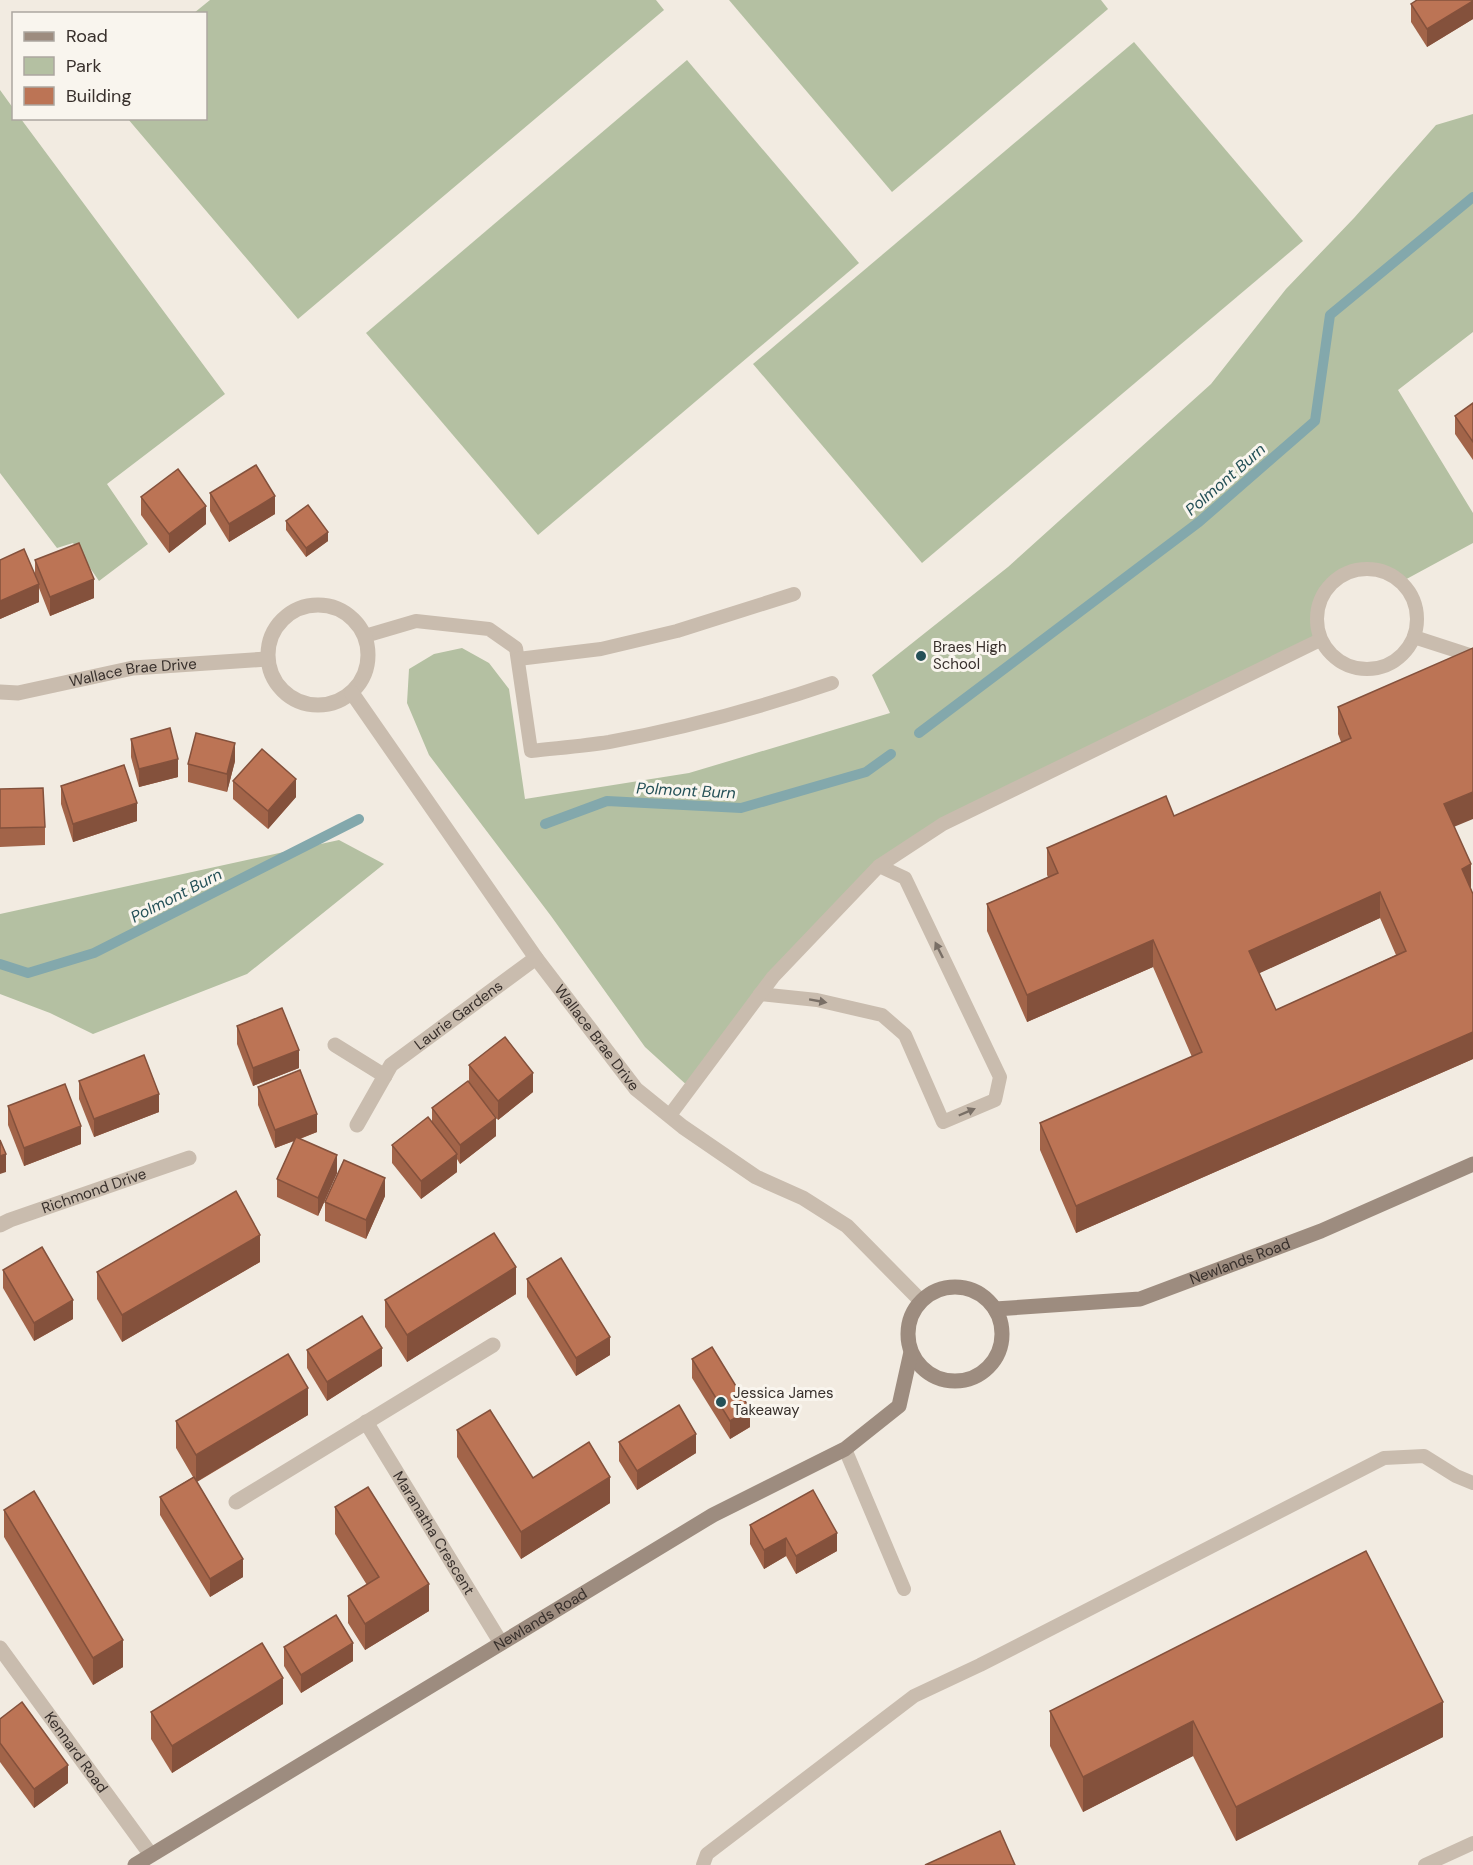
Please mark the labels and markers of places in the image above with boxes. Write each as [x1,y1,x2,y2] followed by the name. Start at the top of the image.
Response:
[933,637,1007,674] place label: Braes High School
[914,649,928,663] marker: Braes High School
[733,1383,834,1420] place label: Jessica James Takeaway
[714,1395,728,1409] marker: Jessica James Takeaway

